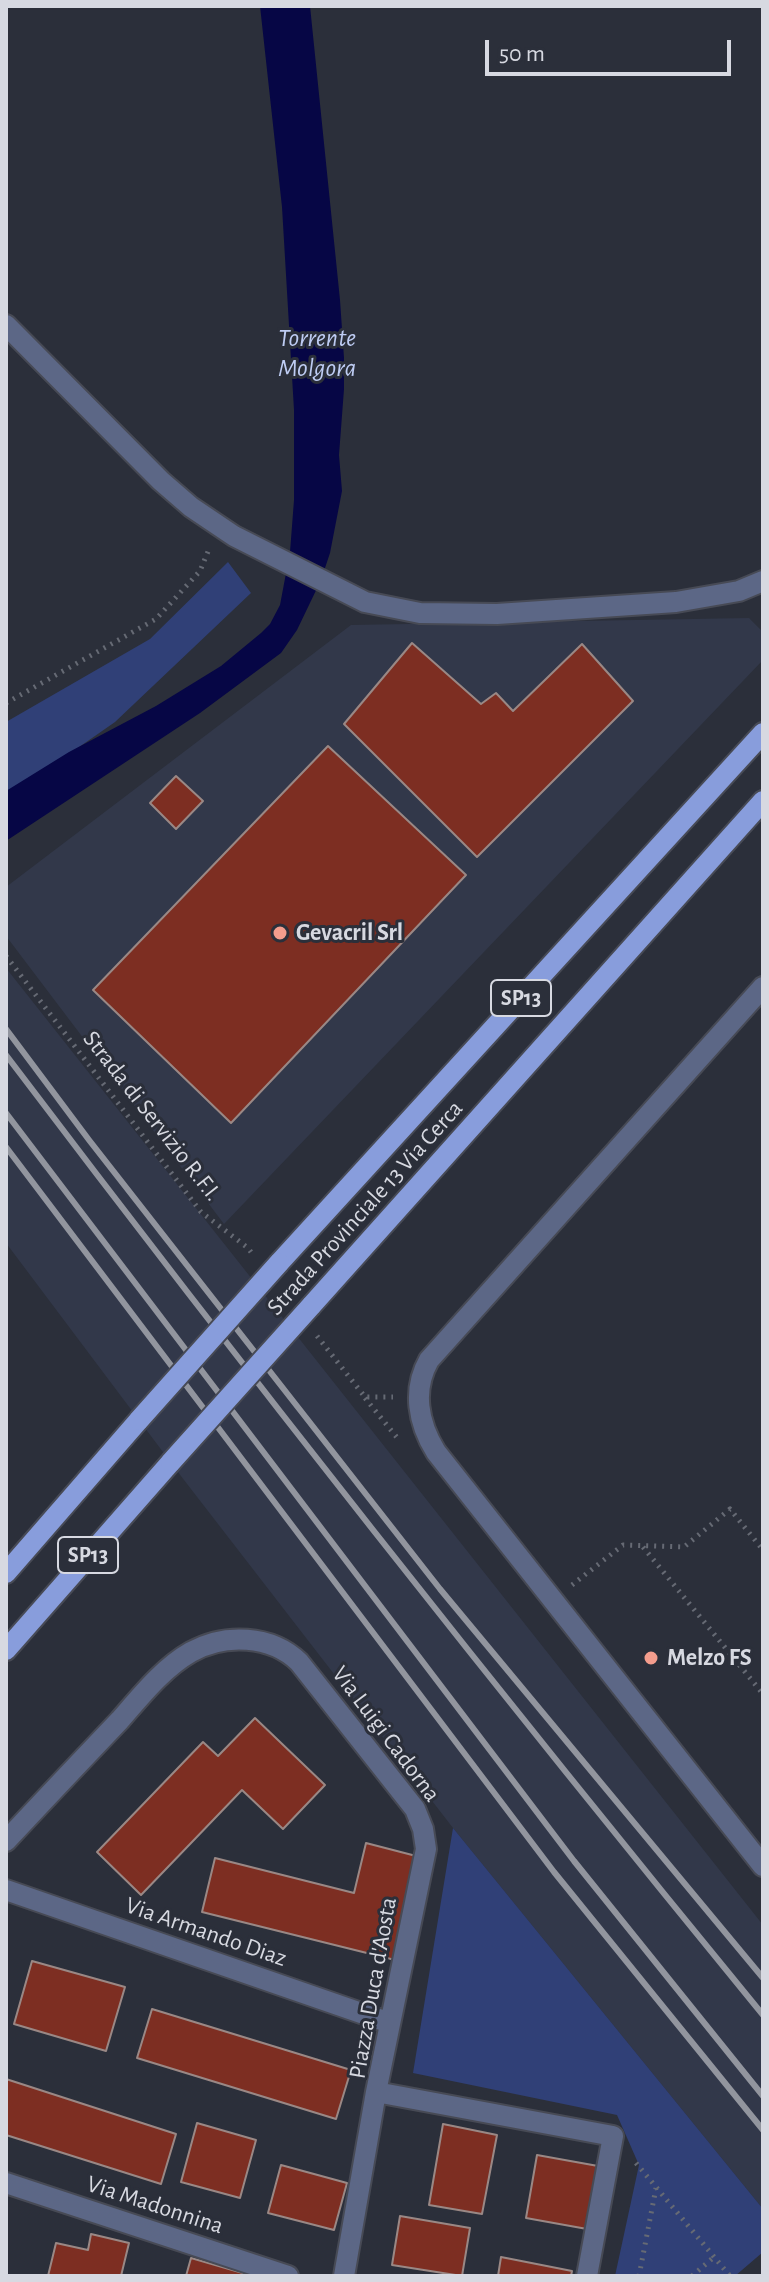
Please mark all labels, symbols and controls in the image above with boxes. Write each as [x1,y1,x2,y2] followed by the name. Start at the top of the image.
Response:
[489,24,735,74] scale bar
[499,42,545,66] text: 50 m
[278,322,356,384] water label: Torrente Molgora
[296,919,403,947] place label: Gevacril Srl
[271,924,289,942] marker: Gevacril Srl
[491,980,551,1016] road number: SP13
[77,1025,227,1207] street label: Strada di Servizio R.F.I.
[261,1095,469,1321] street label: Strada Provinciale 13 Via Cerca
[58,1537,118,1573] road number: SP13
[667,1644,752,1672] place label: Melzo FS
[642,1649,660,1667] marker: Melzo FS
[326,1660,446,1808] street label: Via Luigi Cadorna
[122,1891,290,1973] street label: Via Armando Diaz
[343,1895,403,2081] street label: Piazza Duca d'Aosta
[83,2169,227,2241] street label: Via Madonnina

